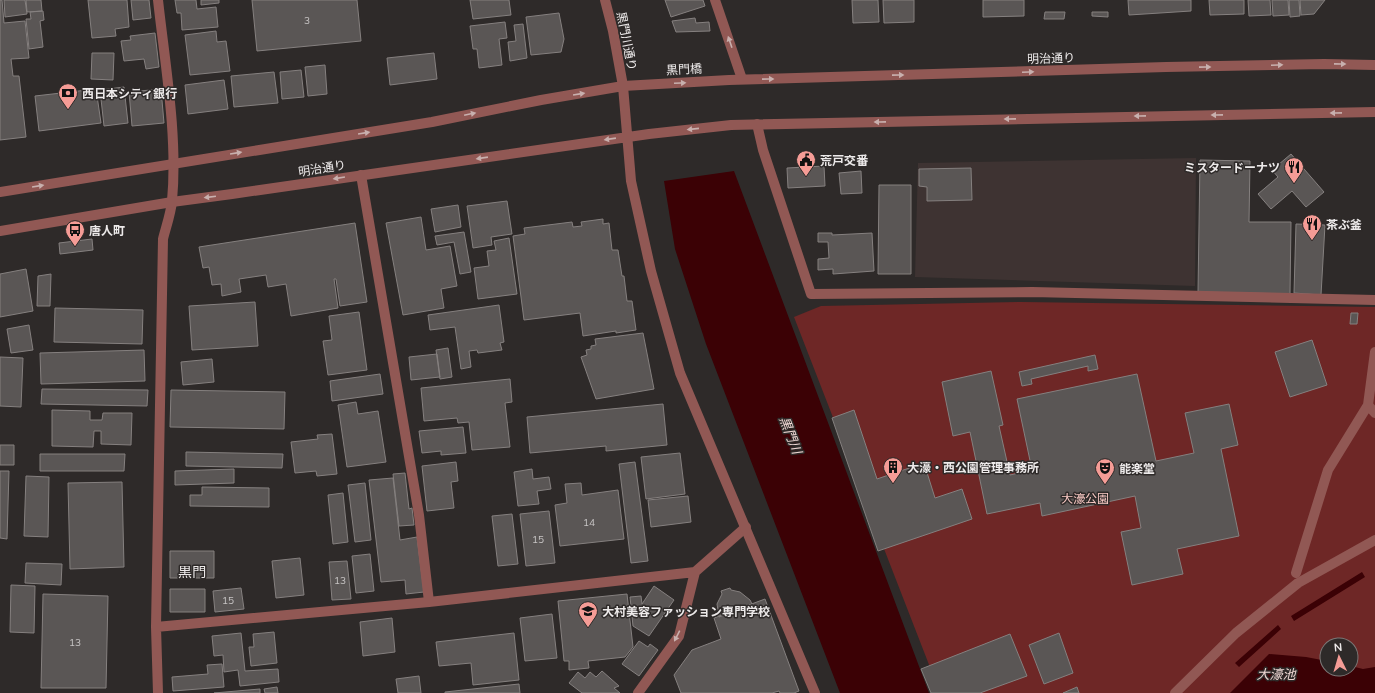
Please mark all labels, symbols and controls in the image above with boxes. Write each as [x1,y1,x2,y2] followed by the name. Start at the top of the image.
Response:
[614,10,640,72] street label: 黒門川通り
[304,14,310,27] house number: 3
[726,36,732,48] one-way arrow
[1027,50,1075,66] street label: 明治通り
[666,61,702,77] street label: 黒門橋
[1334,61,1347,67] one-way arrow
[1271,62,1283,69] one-way arrow
[1199,64,1212,70] one-way arrow
[1022,68,1034,75] one-way arrow
[892,72,904,79] one-way arrow
[762,76,775,82] one-way arrow
[674,79,686,86] one-way arrow
[57,82,79,110] bank icon: 西日本シティ銀行
[82,86,177,101] place label: 西日本シティ銀行
[573,90,585,96] one-way arrow
[1330,110,1342,117] one-way arrow
[464,111,476,117] one-way arrow
[1210,112,1223,118] one-way arrow
[1134,113,1146,120] one-way arrow
[1003,116,1016,122] one-way arrow
[874,118,886,125] one-way arrow
[687,126,699,133] one-way arrow
[358,130,370,136] one-way arrow
[604,136,616,142] one-way arrow
[795,149,817,177] public building icon: 荒戸交番
[230,150,242,156] one-way arrow
[820,153,869,168] place label: 荒戸交番
[476,155,488,161] one-way arrow
[1283,156,1305,184] restaurant icon: ミスタードーナツ
[297,157,347,179] street label: 明治通り
[1184,160,1280,175] place label: ミスタードーナツ
[333,175,345,181] one-way arrow
[32,183,45,189] one-way arrow
[204,194,217,200] one-way arrow
[1301,213,1323,241] restaurant icon: 茶ぶ釜
[1326,217,1362,232] place label: 茶ぶ釜
[64,219,86,247] bus stop icon: 唐人町
[89,223,125,238] place label: 唐人町
[777,414,806,458] water label: 黒門川
[882,456,904,484] building icon: 大濠・西公園管理事務所
[1094,457,1116,485] theatre icon: 能楽堂
[907,460,1039,475] place label: 大濠・西公園管理事務所
[1119,461,1155,476] place label: 能楽堂
[1061,491,1109,506] park label: 大濠公園
[583,516,595,529] house number: 14
[532,533,544,546] house number: 15
[178,563,206,581] district label: 黒門
[334,574,346,587] house number: 13
[222,594,234,607] house number: 15
[577,600,599,628] school or university icon: 大村美容ファッション専門学校
[602,604,770,619] place label: 大村美容ファッション専門学校
[674,630,680,642] one-way arrow
[69,636,81,649] house number: 13
[1319,637,1359,677] north arrow
[1333,640,1343,654] text: N
[1256,666,1297,682] water label: 大濠池

